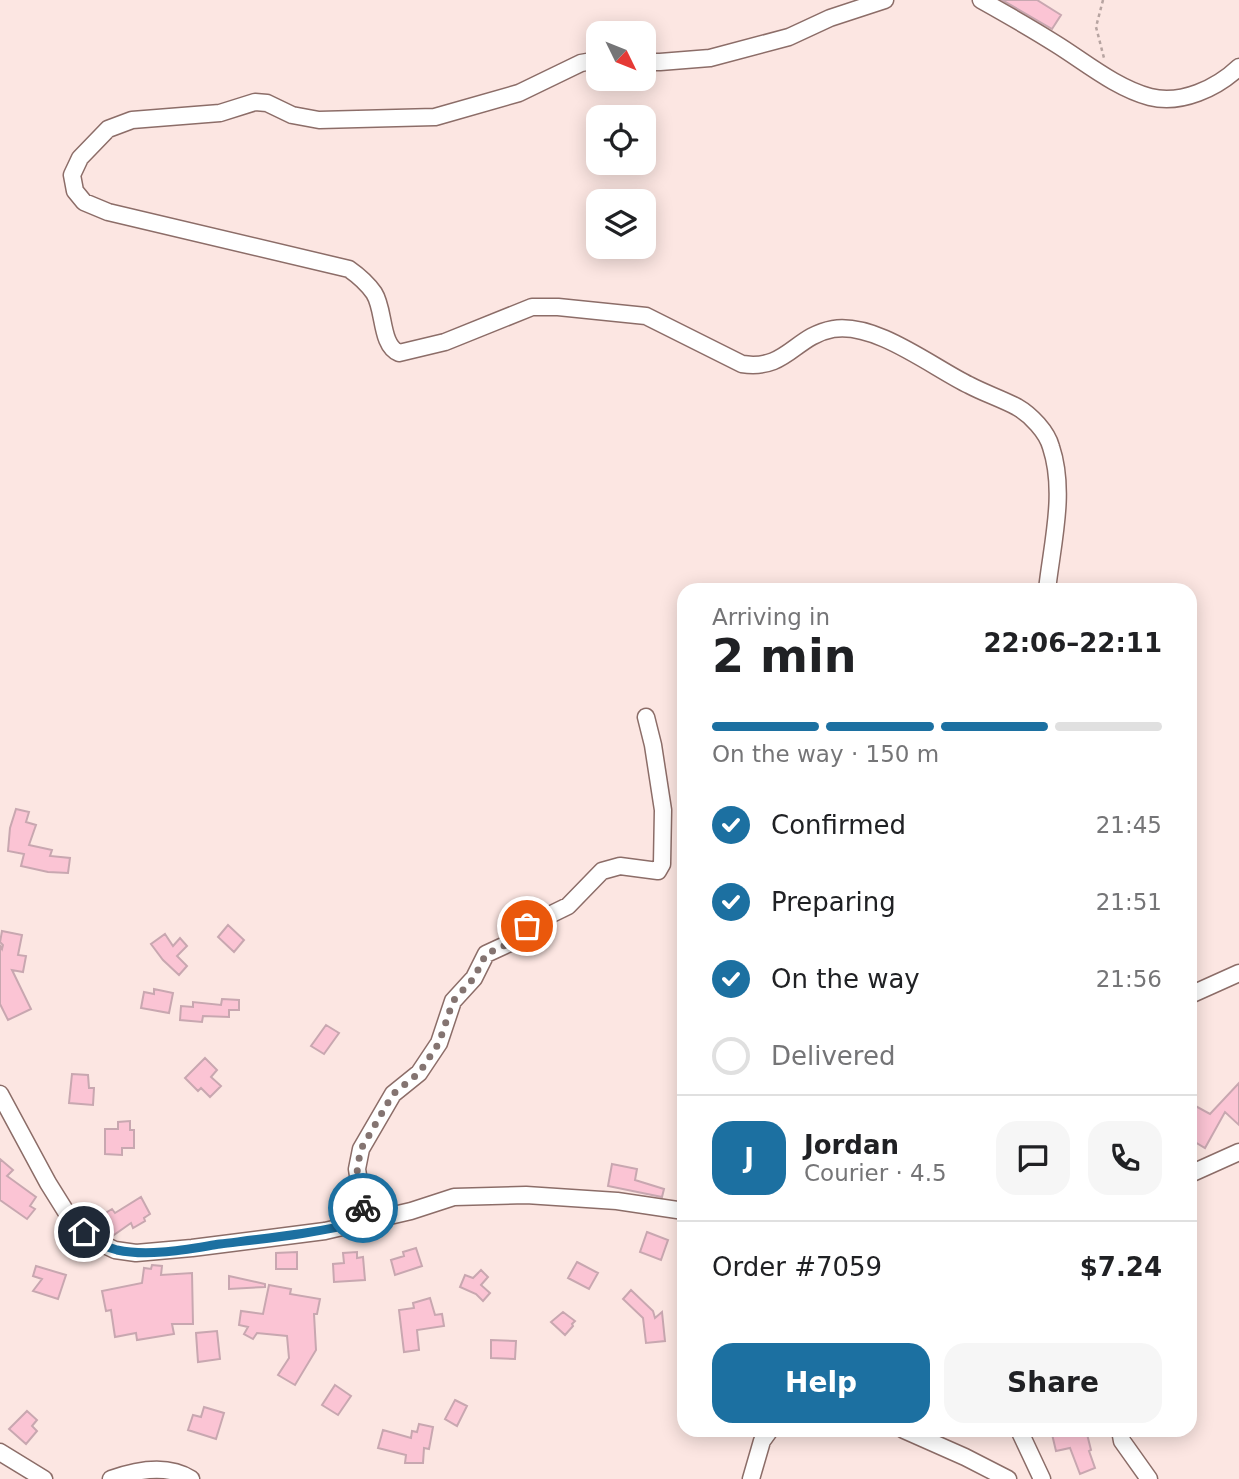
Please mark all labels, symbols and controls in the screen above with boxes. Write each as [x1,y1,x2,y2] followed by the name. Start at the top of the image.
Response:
[586,21,656,91] north arrow
[586,21,656,259] map controls
[586,105,656,175] button: locate
[586,189,656,259] button: layers
[712,604,830,630] text: Arriving in
[983,628,1162,658] text: 22:06–22:11
[712,629,856,683] text: 2 min
[712,741,939,767] text: On the way · 150 m
[712,806,750,844] icon: check
[771,810,906,840] text: Confirmed
[1096,812,1162,838] text: 21:45
[712,883,750,921] icon: check
[771,887,896,917] text: Preparing
[1096,889,1162,915] text: 21:51
[497,896,557,956] pin
[508,907,546,945] icon: bag
[712,960,750,998] icon: check
[771,964,920,994] text: On the way
[1096,966,1162,992] text: 21:56
[771,1041,895,1071] text: Delivered
[996,1121,1070,1195] button: chat
[1088,1121,1162,1195] button: phone
[804,1130,899,1160] text: Jordan
[744,1143,754,1173] text: J
[804,1160,947,1186] text: Courier · 4.5
[328,1173,398,1243] courier
[344,1189,382,1227] icon: bike
[54,1202,114,1262] pin
[65,1213,103,1251] icon: home
[712,1252,882,1282] text: Order #7059
[1080,1252,1162,1282] text: $7.24
[712,1343,930,1423] button: Help
[944,1343,1162,1423] button: Share

